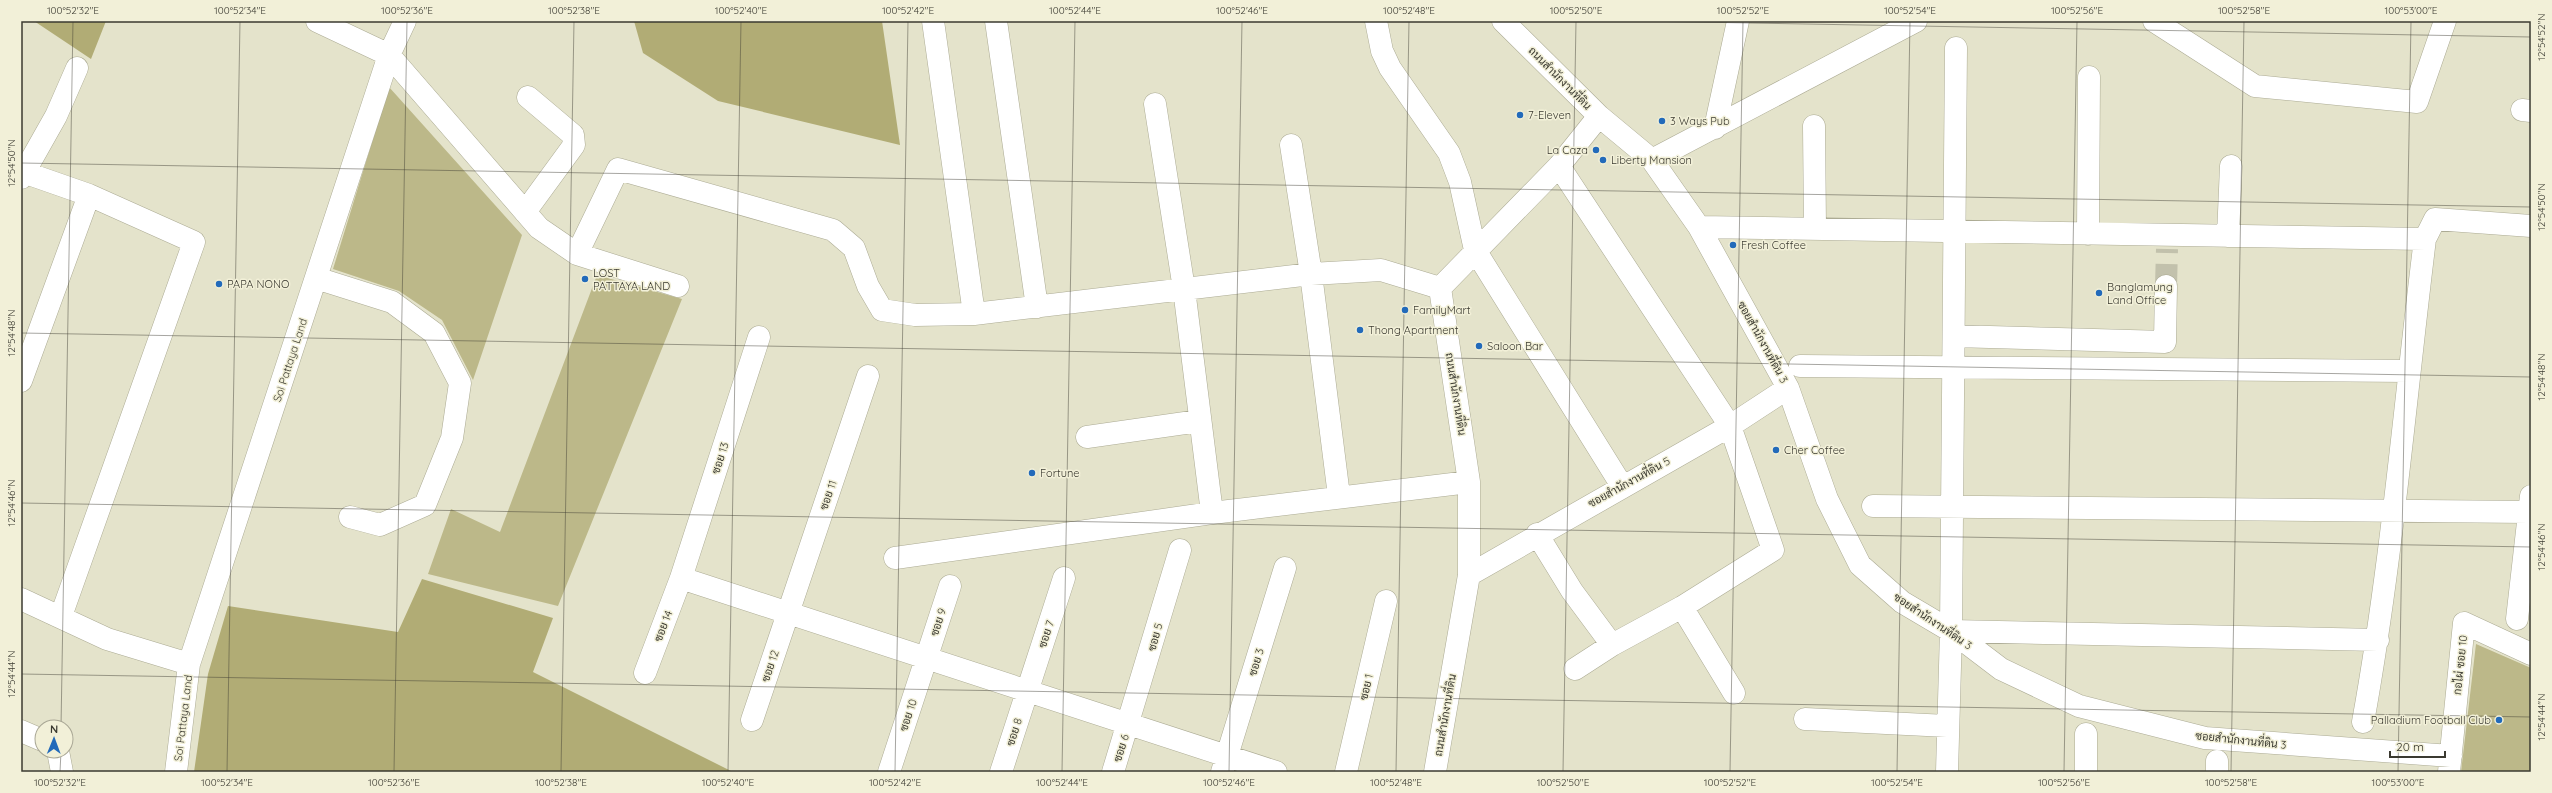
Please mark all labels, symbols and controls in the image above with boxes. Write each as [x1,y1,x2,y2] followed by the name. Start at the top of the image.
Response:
[47,4,99,17] text: 100°52'32"E
[214,4,266,17] text: 100°52'34"E
[381,4,433,17] text: 100°52'36"E
[548,4,600,17] text: 100°52'38"E
[715,4,768,17] text: 100°52'40"E
[882,4,934,17] text: 100°52'42"E
[1049,4,1101,17] text: 100°52'44"E
[1216,4,1268,17] text: 100°52'46"E
[1383,4,1435,17] text: 100°52'48"E
[1550,4,1603,17] text: 100°52'50"E
[1717,4,1769,17] text: 100°52'52"E
[1884,4,1936,17] text: 100°52'54"E
[2051,4,2103,17] text: 100°52'56"E
[2218,4,2270,17] text: 100°52'58"E
[2385,4,2438,17] text: 100°53'00"E
[2535,13,2548,61] text: 12°54'52"N
[1526,41,1597,112] street label: ถนนสำนักงานที่ดิน
[1528,108,1571,122] place label: 7-Eleven
[1515,110,1525,120] marker: 7-Eleven
[1670,114,1730,128] place label: 3 Ways Pub
[1657,116,1667,126] marker: 3 Ways Pub
[5,139,18,187] text: 12°54'50"N
[1547,143,1588,157] place label: La Caza
[1591,145,1601,155] marker: La Caza
[1611,153,1692,167] place label: Liberty Mansion
[1598,155,1608,165] marker: Liberty Mansion
[2535,183,2548,231] text: 12°54'50"N
[1741,238,1806,252] place label: Fresh Coffee
[1728,240,1738,250] marker: Fresh Coffee
[593,266,670,293] place label: LOST PATTAYA LAND
[580,274,590,284] marker: LOST PATTAYA LAND
[227,277,289,291] place label: PAPA NONO
[214,279,224,289] marker: PAPA NONO
[2107,280,2173,307] place label: Banglamung Land Office
[2094,288,2104,298] marker: Banglamung Land Office
[1735,297,1795,386] street label: ซอยสำนักงานที่ดิน 3
[1413,303,1471,317] place label: FamilyMart
[1400,305,1410,315] marker: FamilyMart
[5,310,18,357] text: 12°54'48"N
[270,316,310,404] street label: Soi Pattaya Land
[1368,323,1459,337] place label: Thong Apartment
[1355,325,1365,335] marker: Thong Apartment
[1487,339,1544,353] place label: Saloon Bar
[1474,341,1484,351] marker: Saloon Bar
[1443,351,1473,436] street label: ถนนสำนักงานที่ดิน
[2535,354,2548,401] text: 12°54'48"N
[708,440,732,476] street label: ซอย 13
[1784,443,1845,457] place label: Cher Coffee
[1771,445,1781,455] marker: Cher Coffee
[1584,450,1672,510] street label: ซอยสำนักงานที่ดิน 5
[1040,466,1080,480] place label: Fortune
[1027,468,1037,478] marker: Fortune
[816,478,840,512] street label: ซอย 11
[5,480,18,526] text: 12°54'46"N
[2535,524,2548,570] text: 12°54'46"N
[1891,586,1977,652] street label: ซอยสำนักงานที่ดิน 3
[927,606,949,638] street label: ซอย 9
[651,608,675,644] street label: ซอย 14
[1035,618,1057,650] street label: ซอย 7
[1144,621,1166,653] street label: ซอย 5
[2449,634,2470,696] street label: กอไผ่ ซอย 10
[1245,646,1267,678] street label: ซอย 3
[758,648,782,684] street label: ซอย 12
[5,651,18,697] text: 12°54'44"N
[1356,672,1376,702] street label: ซอย 1
[1427,672,1459,757] street label: ถนนสำนักงานที่ดิน
[171,674,195,762] street label: Soi Pattaya Land
[2535,694,2548,740] text: 12°54'44"N
[896,697,920,733] street label: ซอย 10
[2371,713,2491,727] place label: Palladium Football Club
[2494,715,2504,725] marker: Palladium Football Club
[1003,716,1025,748] street label: ซอย 8
[34,719,74,759] north arrow
[50,722,58,736] text: N
[2195,724,2288,752] street label: ซอยสำนักงานที่ดิน 3
[1110,732,1132,764] street label: ซอย 6
[2390,733,2445,759] scale bar
[2396,739,2424,754] text: 20 m
[34,776,86,789] text: 100°52'32"E
[201,776,253,789] text: 100°52'34"E
[368,776,420,789] text: 100°52'36"E
[535,776,587,789] text: 100°52'38"E
[702,776,755,789] text: 100°52'40"E
[869,776,921,789] text: 100°52'42"E
[1036,776,1088,789] text: 100°52'44"E
[1203,776,1255,789] text: 100°52'46"E
[1370,776,1422,789] text: 100°52'48"E
[1537,776,1590,789] text: 100°52'50"E
[1704,776,1756,789] text: 100°52'52"E
[1871,776,1923,789] text: 100°52'54"E
[2038,776,2090,789] text: 100°52'56"E
[2205,776,2257,789] text: 100°52'58"E
[2372,776,2425,789] text: 100°53'00"E

